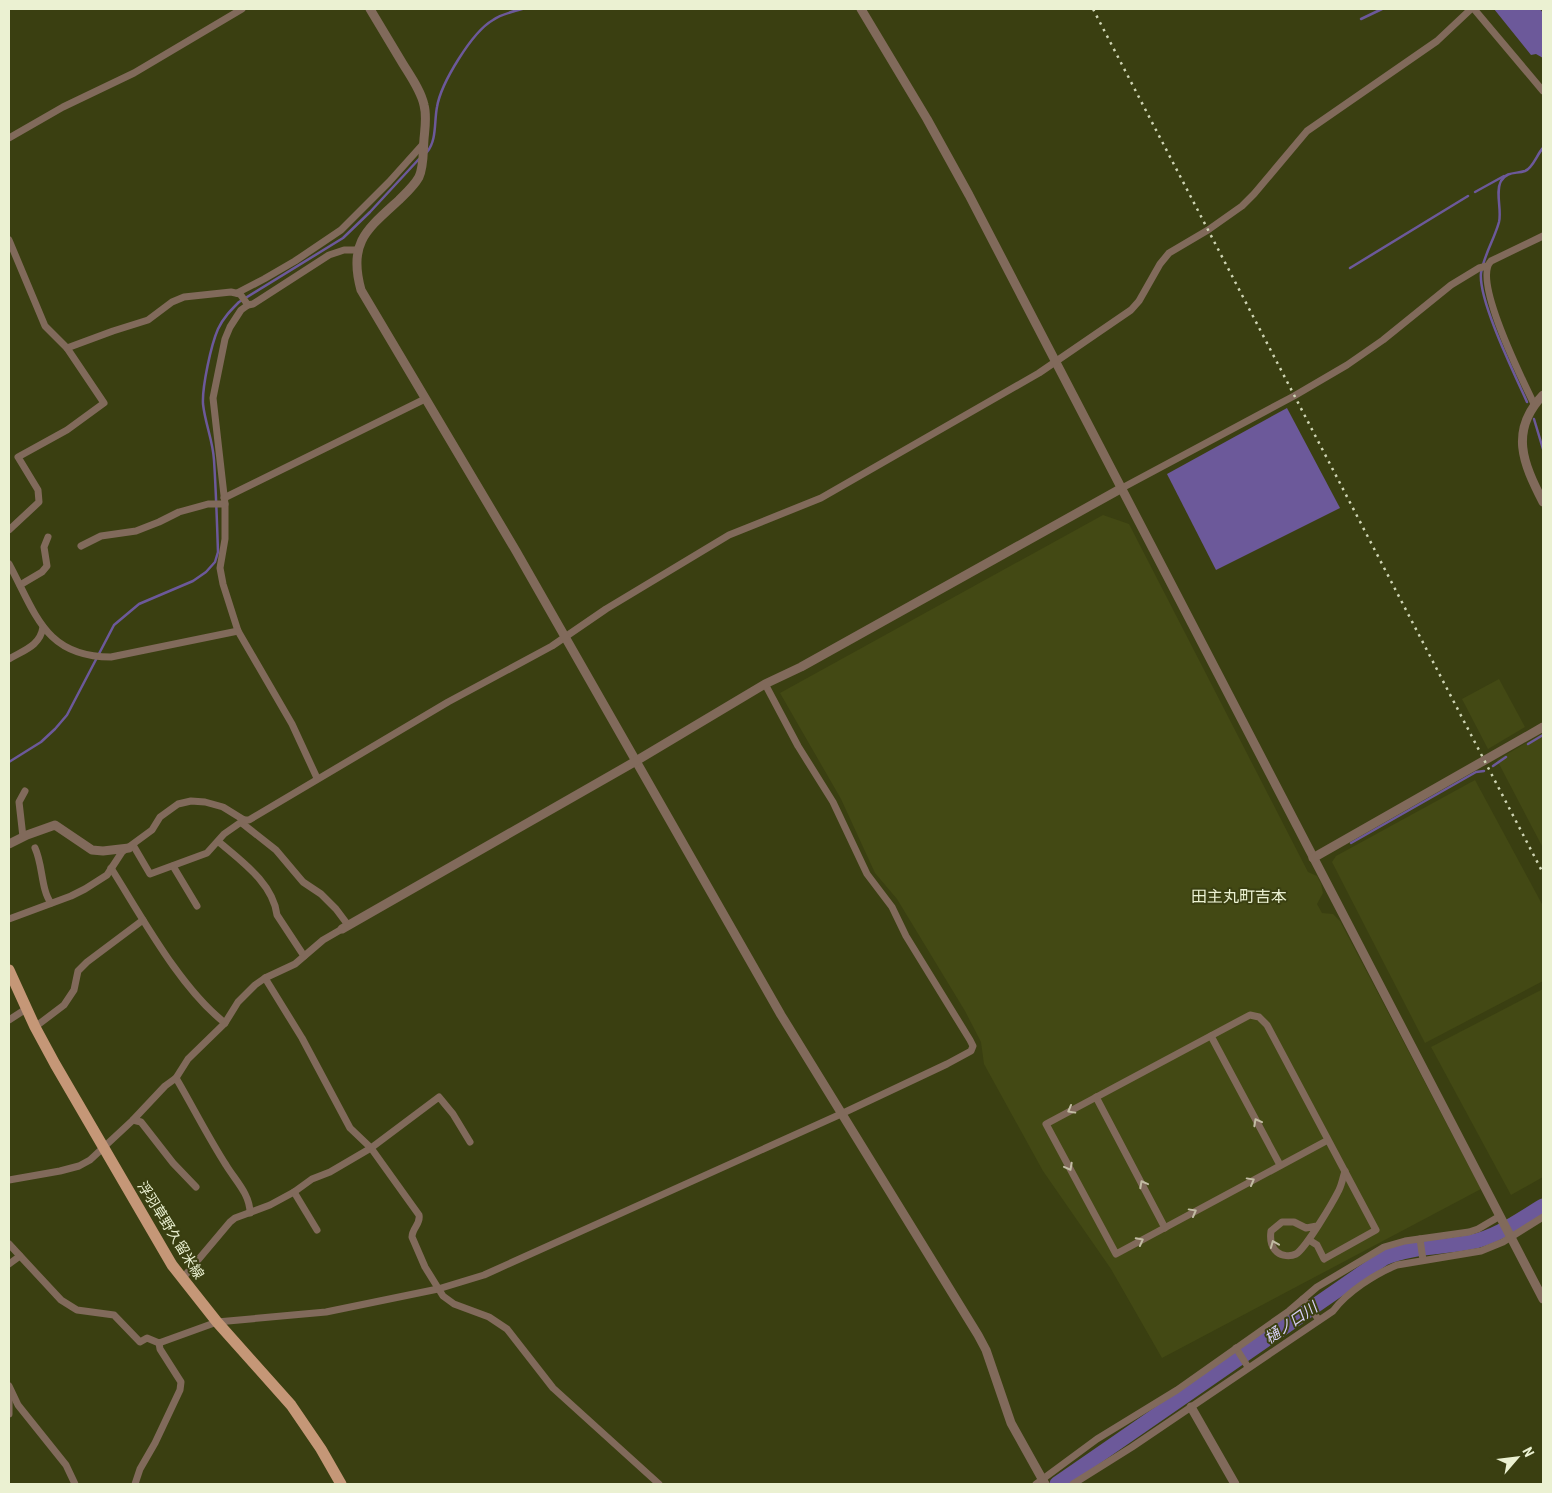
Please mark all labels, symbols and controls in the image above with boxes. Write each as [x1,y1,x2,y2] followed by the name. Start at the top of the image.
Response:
[1191,887,1287,906] district label: 田主丸町吉本
[1067,1104,1076,1114] one-way arrow
[1253,1118,1263,1127] one-way arrow
[1063,1161,1073,1170] one-way arrow
[1245,1177,1254,1187] one-way arrow
[135,1178,207,1282] street label: 浮羽草野久留米線
[1139,1181,1149,1190] one-way arrow
[1188,1209,1197,1219] one-way arrow
[1135,1237,1144,1247] one-way arrow
[1269,1240,1280,1249] one-way arrow
[1261,1297,1322,1348] water label: 樋ノ口川
[1492,1433,1542,1483] north arrow
[1519,1444,1538,1459] text: N

